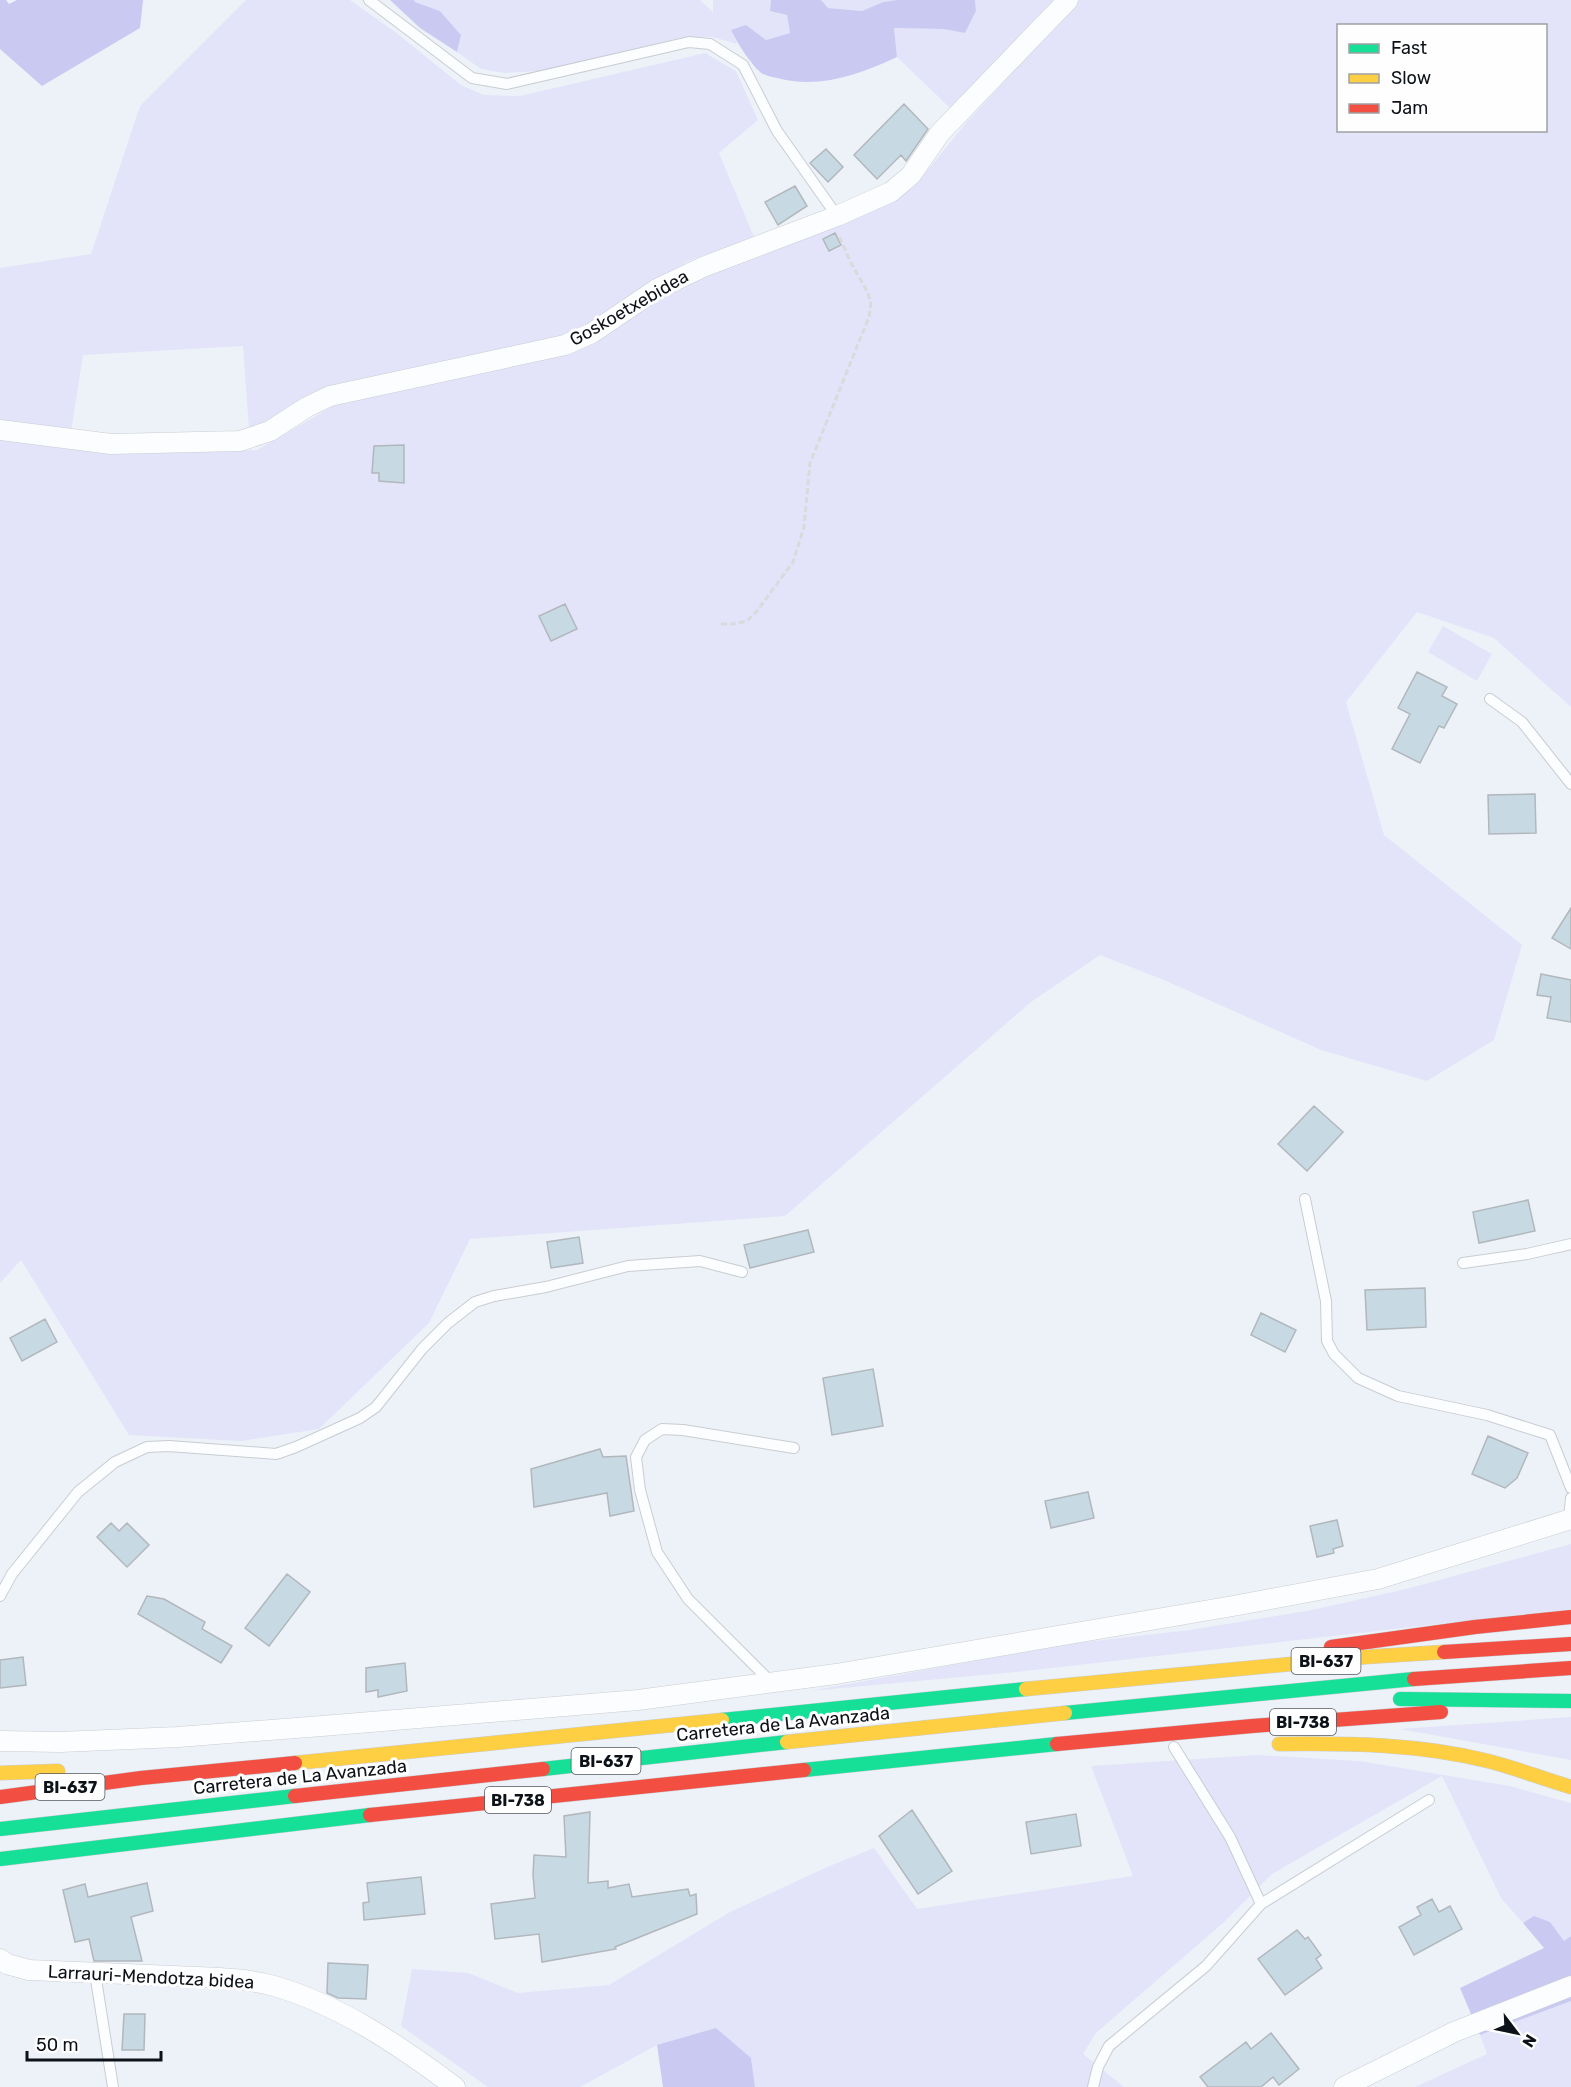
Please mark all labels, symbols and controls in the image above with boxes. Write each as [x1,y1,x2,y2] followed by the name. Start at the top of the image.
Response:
[1337,24,1547,132] legend
[1391,37,1427,59] text: Fast
[1391,67,1431,89] text: Slow
[1391,97,1428,119] text: Jam
[566,265,692,351] street label: Goskoetxebidea
[1292,1648,1360,1674] road number: BI-637
[675,1702,891,1746] street label: Carretera de La Avanzada
[1270,1709,1336,1735] road number: BI-738
[572,1748,640,1774] road number: BI-637
[192,1755,408,1799] street label: Carretera de La Avanzada
[36,1774,104,1800] road number: BI-637
[485,1787,551,1813] road number: BI-738
[47,1961,255,1993] street label: Larrauri-Mendotza bidea
[1487,2003,1547,2063] north arrow
[27,2024,160,2062] scale bar
[1518,2031,1540,2051] text: N
[36,2034,79,2056] text: 50 m

